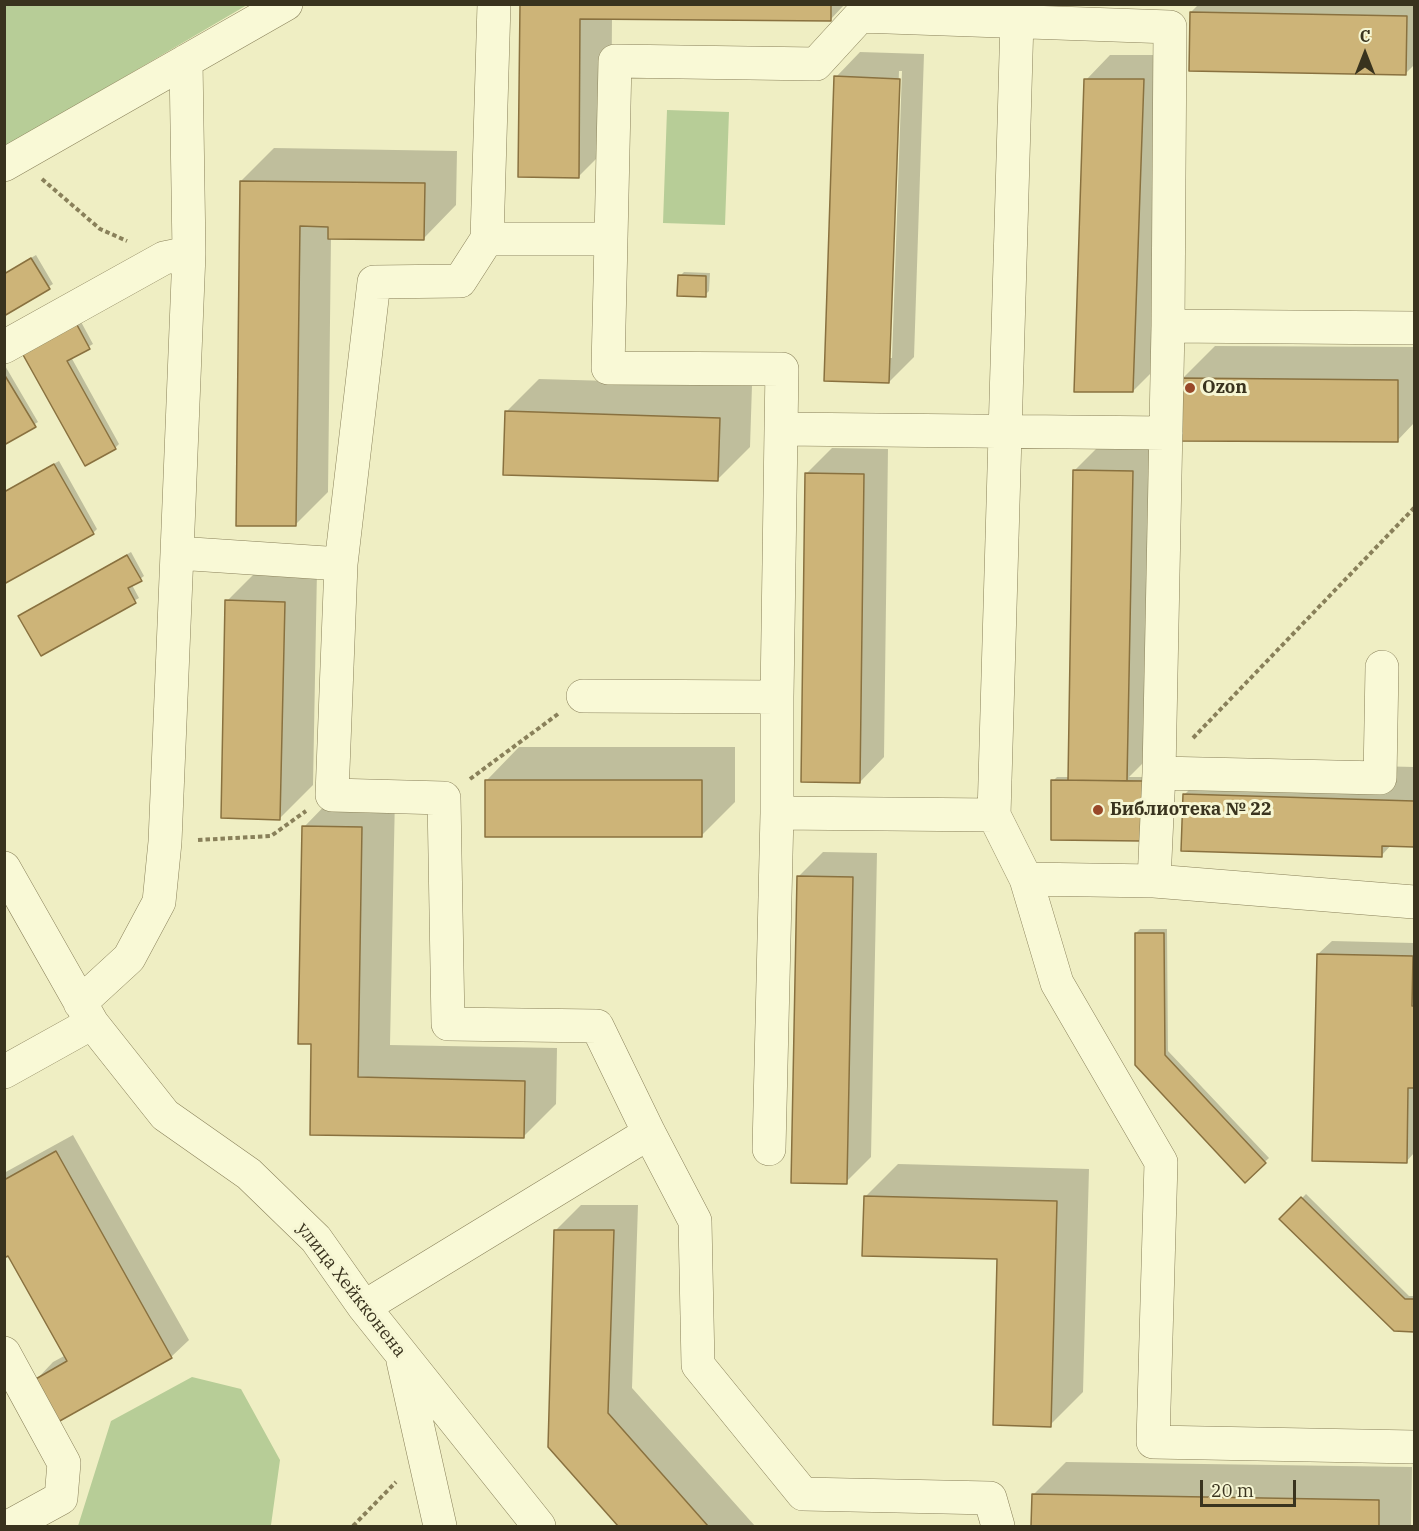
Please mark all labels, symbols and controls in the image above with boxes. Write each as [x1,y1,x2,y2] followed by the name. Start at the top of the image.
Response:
[1335,24,1395,84] north arrow
[1360,26,1370,46] text: С
[1202,377,1247,399] place label: Ozon
[1183,381,1197,395] marker: Ozon
[1110,799,1272,821] place label: Библиотека № 22
[1091,803,1105,817] marker: Библиотека № 22
[292,1218,410,1362] street label: улица Хейкконена
[1203,1468,1299,1506] scale bar
[1211,1479,1254,1502] text: 20 m

